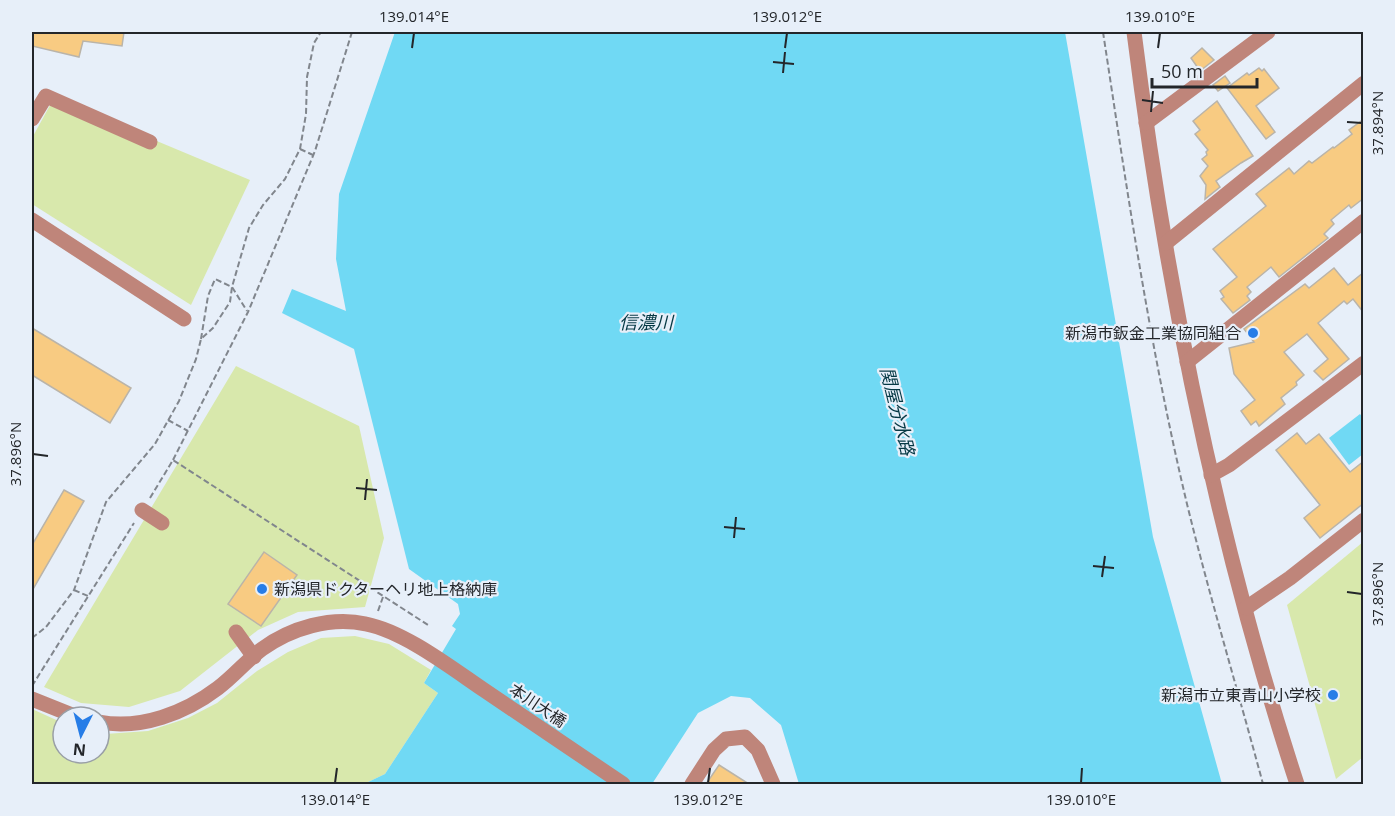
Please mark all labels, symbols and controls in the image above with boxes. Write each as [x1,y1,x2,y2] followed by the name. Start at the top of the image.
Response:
[379,6,449,26] text: 139.014°E
[752,6,822,26] text: 139.012°E
[1125,6,1195,26] text: 139.010°E
[1152,51,1257,89] scale bar
[1161,59,1203,83] text: 50 m
[1367,91,1387,155] text: 37.894°N
[619,310,675,334] water label: 信濃川
[1065,322,1241,344] place label: 新潟市鈑金工業協同組合
[1246,326,1260,340] marker: 新潟市鈑金工業協同組合
[875,364,921,460] water label: 関屋分水路
[5,422,25,486] text: 37.896°N
[1367,562,1387,626] text: 37.896°N
[274,578,497,600] place label: 新潟県ドクターヘリ地上格納庫
[255,582,269,596] marker: 新潟県ドクターヘリ地上格納庫
[505,678,571,732] street label: 本川大橋
[1161,684,1321,706] place label: 新潟市立東青山小学校
[1326,688,1340,702] marker: 新潟市立東青山小学校
[51,705,111,765] north arrow
[72,738,87,762] text: N
[300,789,370,809] text: 139.014°E
[673,789,743,809] text: 139.012°E
[1046,789,1116,809] text: 139.010°E

